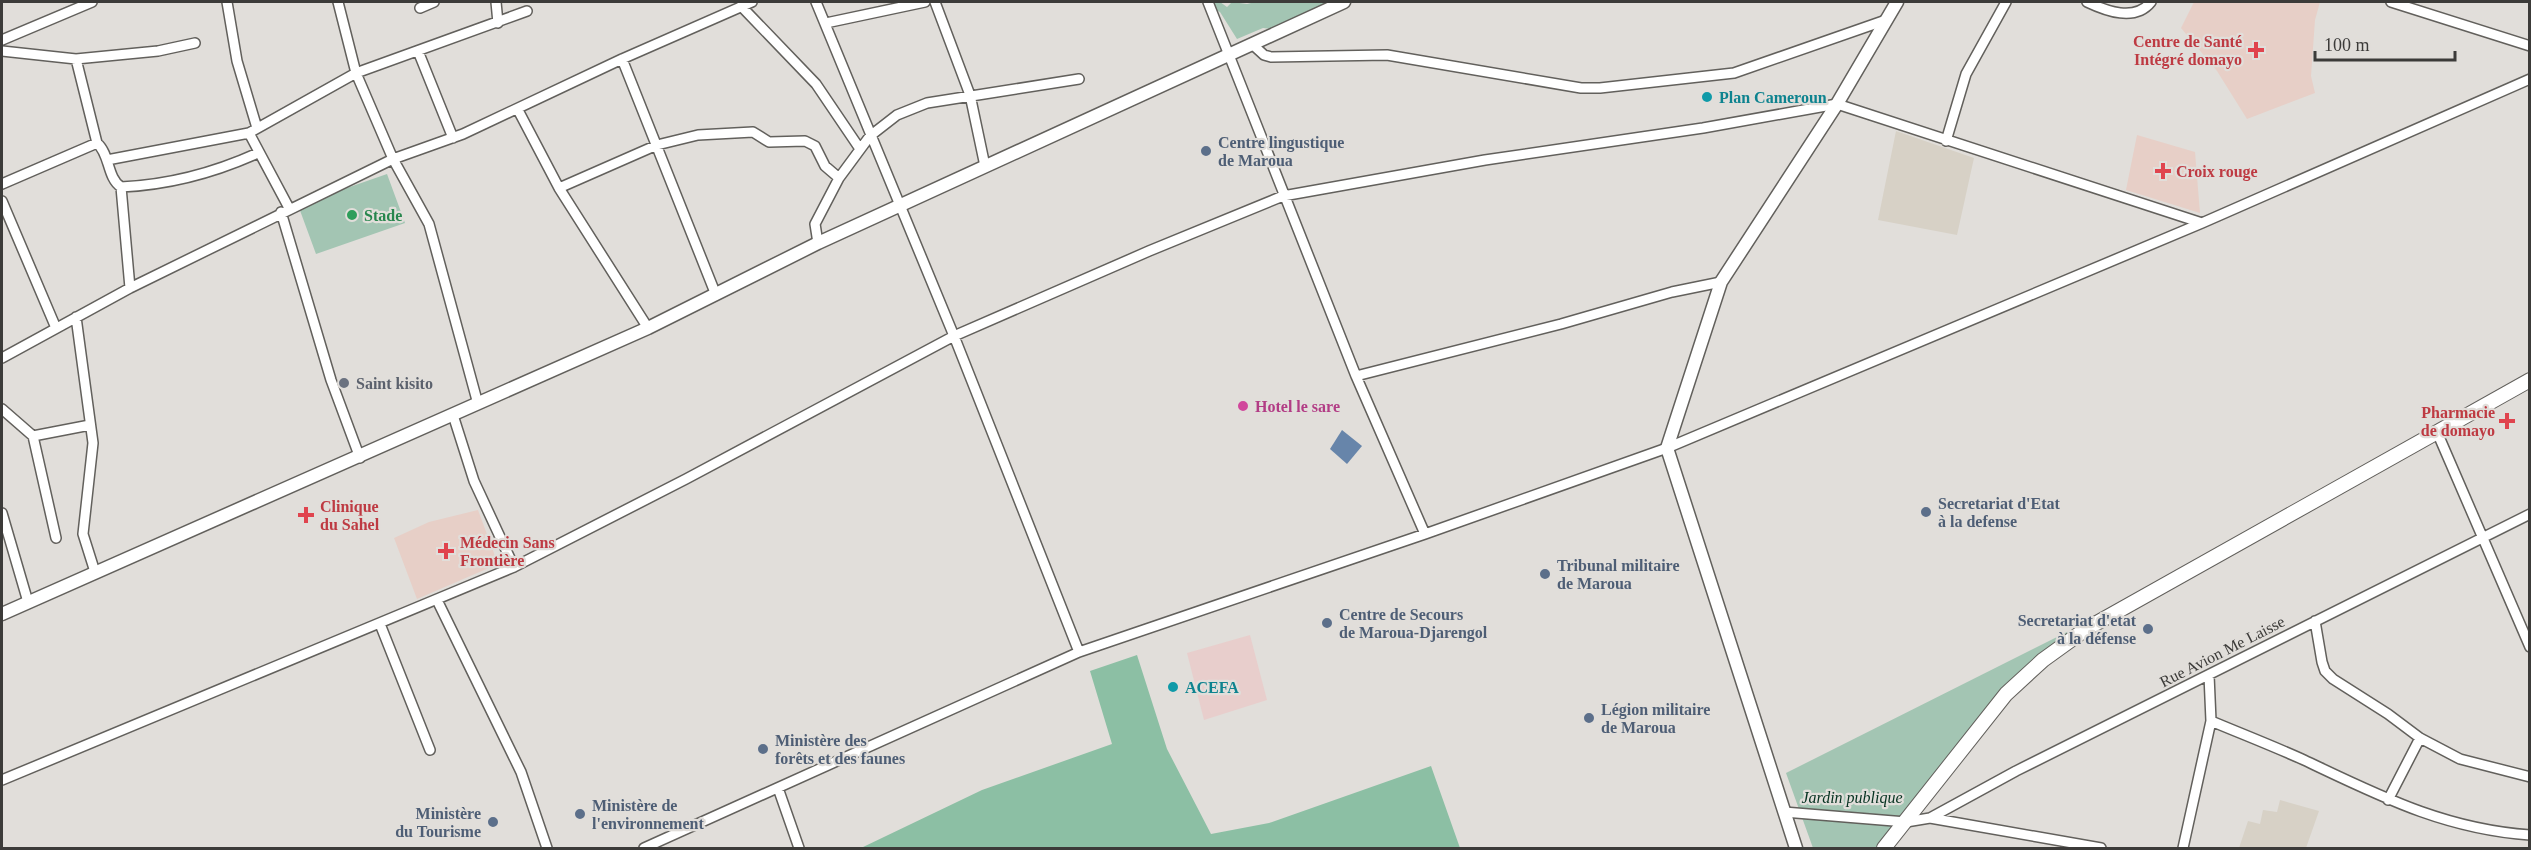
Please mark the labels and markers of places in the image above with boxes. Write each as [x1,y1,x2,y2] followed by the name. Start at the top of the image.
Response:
[2133,33,2242,69] place label: Centre de Santé Intégré domayo
[2247,41,2265,59] marker: Centre de Santé Intégré domayo
[1719,89,1827,106] place label: Plan Cameroun
[1700,90,1714,104] marker: Plan Cameroun
[1218,134,1344,169] place label: Centre lingustique de Maroua
[1199,144,1213,158] marker: Centre lingustique de Maroua
[2154,162,2172,180] marker: Croix rouge
[2176,163,2258,181] place label: Croix rouge
[364,207,402,224] place label: Stade
[345,208,359,222] marker: Stade
[356,375,433,392] place label: Saint kisito
[337,376,351,390] marker: Saint kisito
[1255,398,1340,415] place label: Hotel le sare
[1236,399,1250,413] marker: Hotel le sare
[2421,404,2495,440] place label: Pharmacie de domayo
[2500,414,2514,428] marker: Pharmacie de domayo
[1938,495,2061,530] place label: Secretariat d'Etat à la defense
[320,498,380,533] place label: Clinique du Sahel
[1919,505,1933,519] marker: Secretariat d'Etat à la defense
[297,506,315,524] marker: Clinique du Sahel
[460,534,555,569] place label: Médecin Sans Frontière
[437,542,455,560] marker: Médecin Sans Frontière
[1557,557,1680,592] place label: Tribunal militaire de Maroua
[1538,567,1552,581] marker: Tribunal militaire de Maroua
[1339,606,1488,642] place label: Centre de Secours de Maroua-Djarengol
[2018,612,2137,647] place label: Secretariat d'etat à la défense
[1320,616,1334,630] marker: Centre de Secours de Maroua-Djarengol
[2141,622,2155,636] marker: Secretariat d'etat à la défense
[1185,679,1239,696] place label: ACEFA
[1166,680,1180,694] marker: ACEFA
[1601,701,1710,736] place label: Légion militaire de Maroua
[1582,711,1596,725] marker: Légion militaire de Maroua
[775,732,905,767] place label: Ministère des forêts et des faunes
[756,742,770,756] marker: Ministère des forêts et des faunes
[592,797,704,832] place label: Ministère de l'environnement
[395,805,481,840] place label: Ministère du Tourisme
[573,807,587,821] marker: Ministère de l'environnement
[486,815,500,829] marker: Ministère du Tourisme

